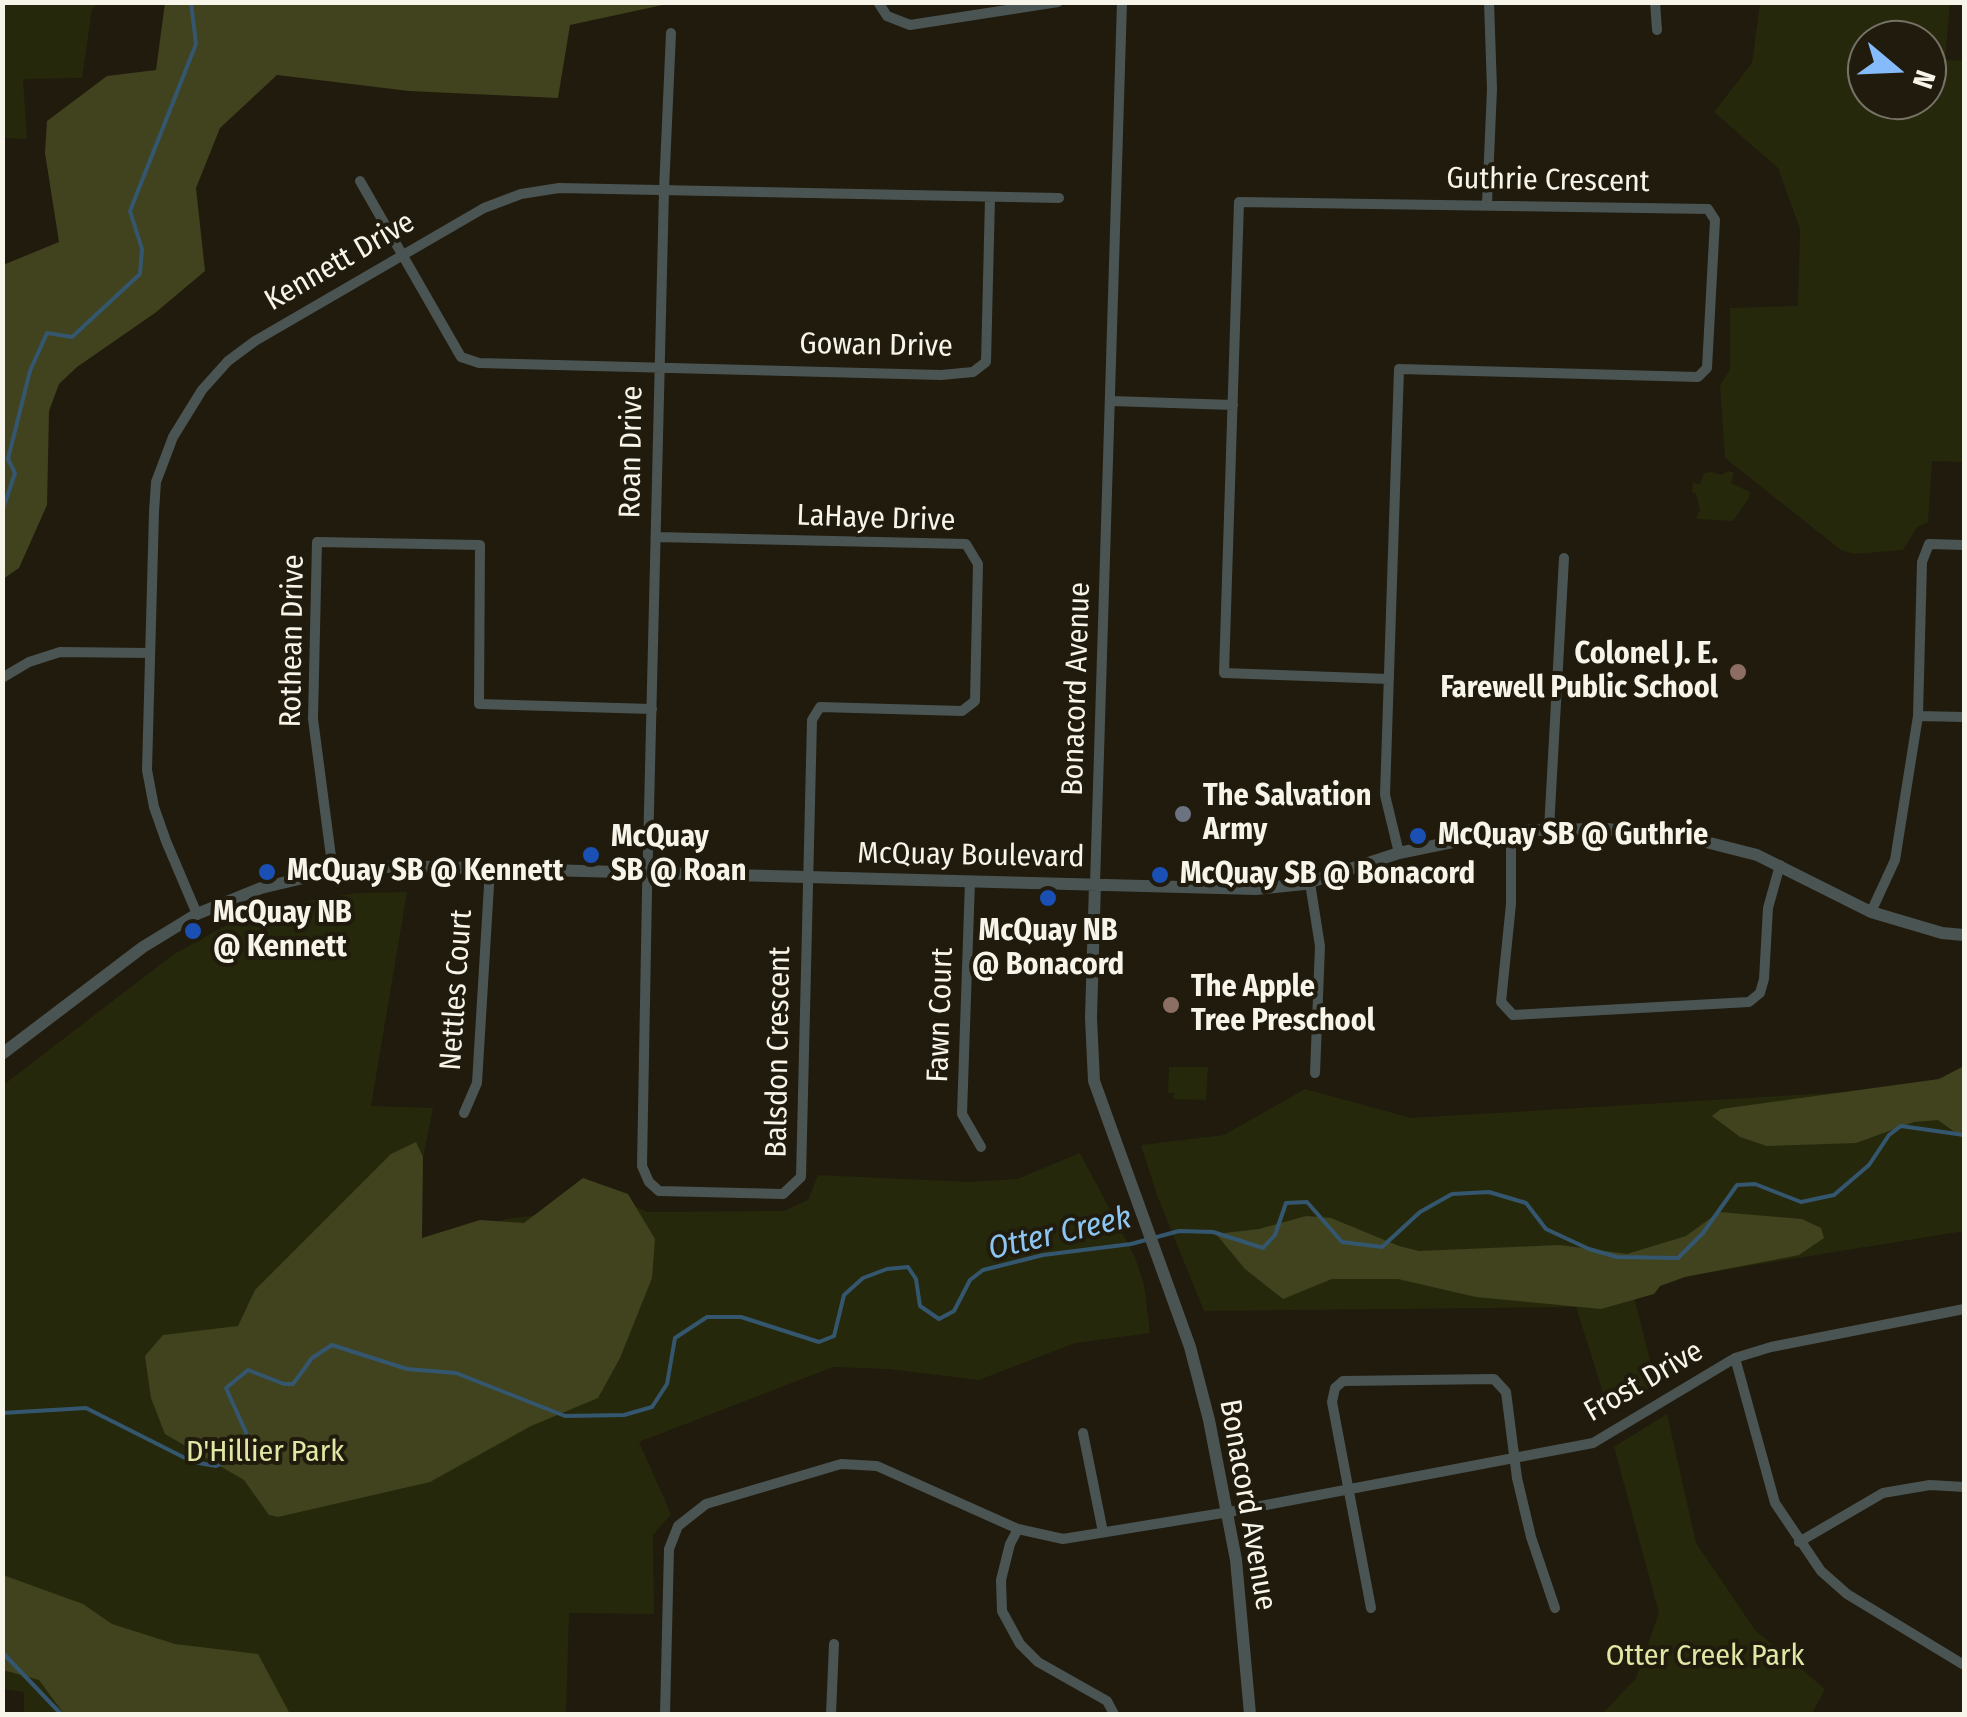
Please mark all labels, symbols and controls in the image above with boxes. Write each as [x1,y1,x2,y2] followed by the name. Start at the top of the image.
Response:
[1847,20,1947,120] north arrow
[1906,66,1942,93] text: N
[1446,161,1650,201] street label: Guthrie Crescent
[259,205,421,319] street label: Kennett Drive
[799,327,953,365] street label: Gowan Drive
[613,385,651,519] street label: Roan Drive
[796,498,956,540] street label: LaHaye Drive
[273,554,313,728] street label: Rothean Drive
[1055,582,1099,796] street label: Bonacord Avenue
[1440,637,1718,708] place label: Colonel J. E. Farewell Public School
[1727,661,1749,683] marker: Colonel J. E. Farewell Public School
[1203,779,1371,850] place label: The Salvation Army
[1172,803,1194,825] marker: The Salvation Army
[1438,818,1708,854] place label: McQuay SB @ Guthrie
[611,820,746,890] place label: McQuay SB @ Roan
[1407,825,1429,847] marker: McQuay SB @ Guthrie
[857,836,1085,876] street label: McQuay Boulevard
[580,844,602,866] marker: McQuay SB @ Roan
[287,854,564,890] place label: McQuay SB @ Kennett
[1180,857,1475,893] place label: McQuay SB @ Bonacord
[256,861,278,883] marker: McQuay SB @ Kennett
[1149,864,1171,886] marker: McQuay SB @ Bonacord
[1037,887,1059,909] marker: McQuay NB @ Bonacord
[213,896,352,966] place label: McQuay NB @ Kennett
[433,908,481,1072] street label: Nettles Court
[972,914,1124,984] place label: McQuay NB @ Bonacord
[182,920,204,942] marker: McQuay NB @ Kennett
[759,946,799,1158] street label: Balsdon Crescent
[921,947,961,1083] street label: Fawn Court
[1191,970,1375,1040] place label: The Apple Tree Preschool
[1160,994,1182,1016] marker: The Apple Tree Preschool
[985,1199,1135,1269] water label: Otter Creek
[1578,1334,1710,1430] street label: Frost Drive
[1211,1397,1283,1613] street label: Bonacord Avenue
[186,1435,344,1471] park label: D'Hillier Park
[1606,1639,1804,1675] park label: Otter Creek Park

